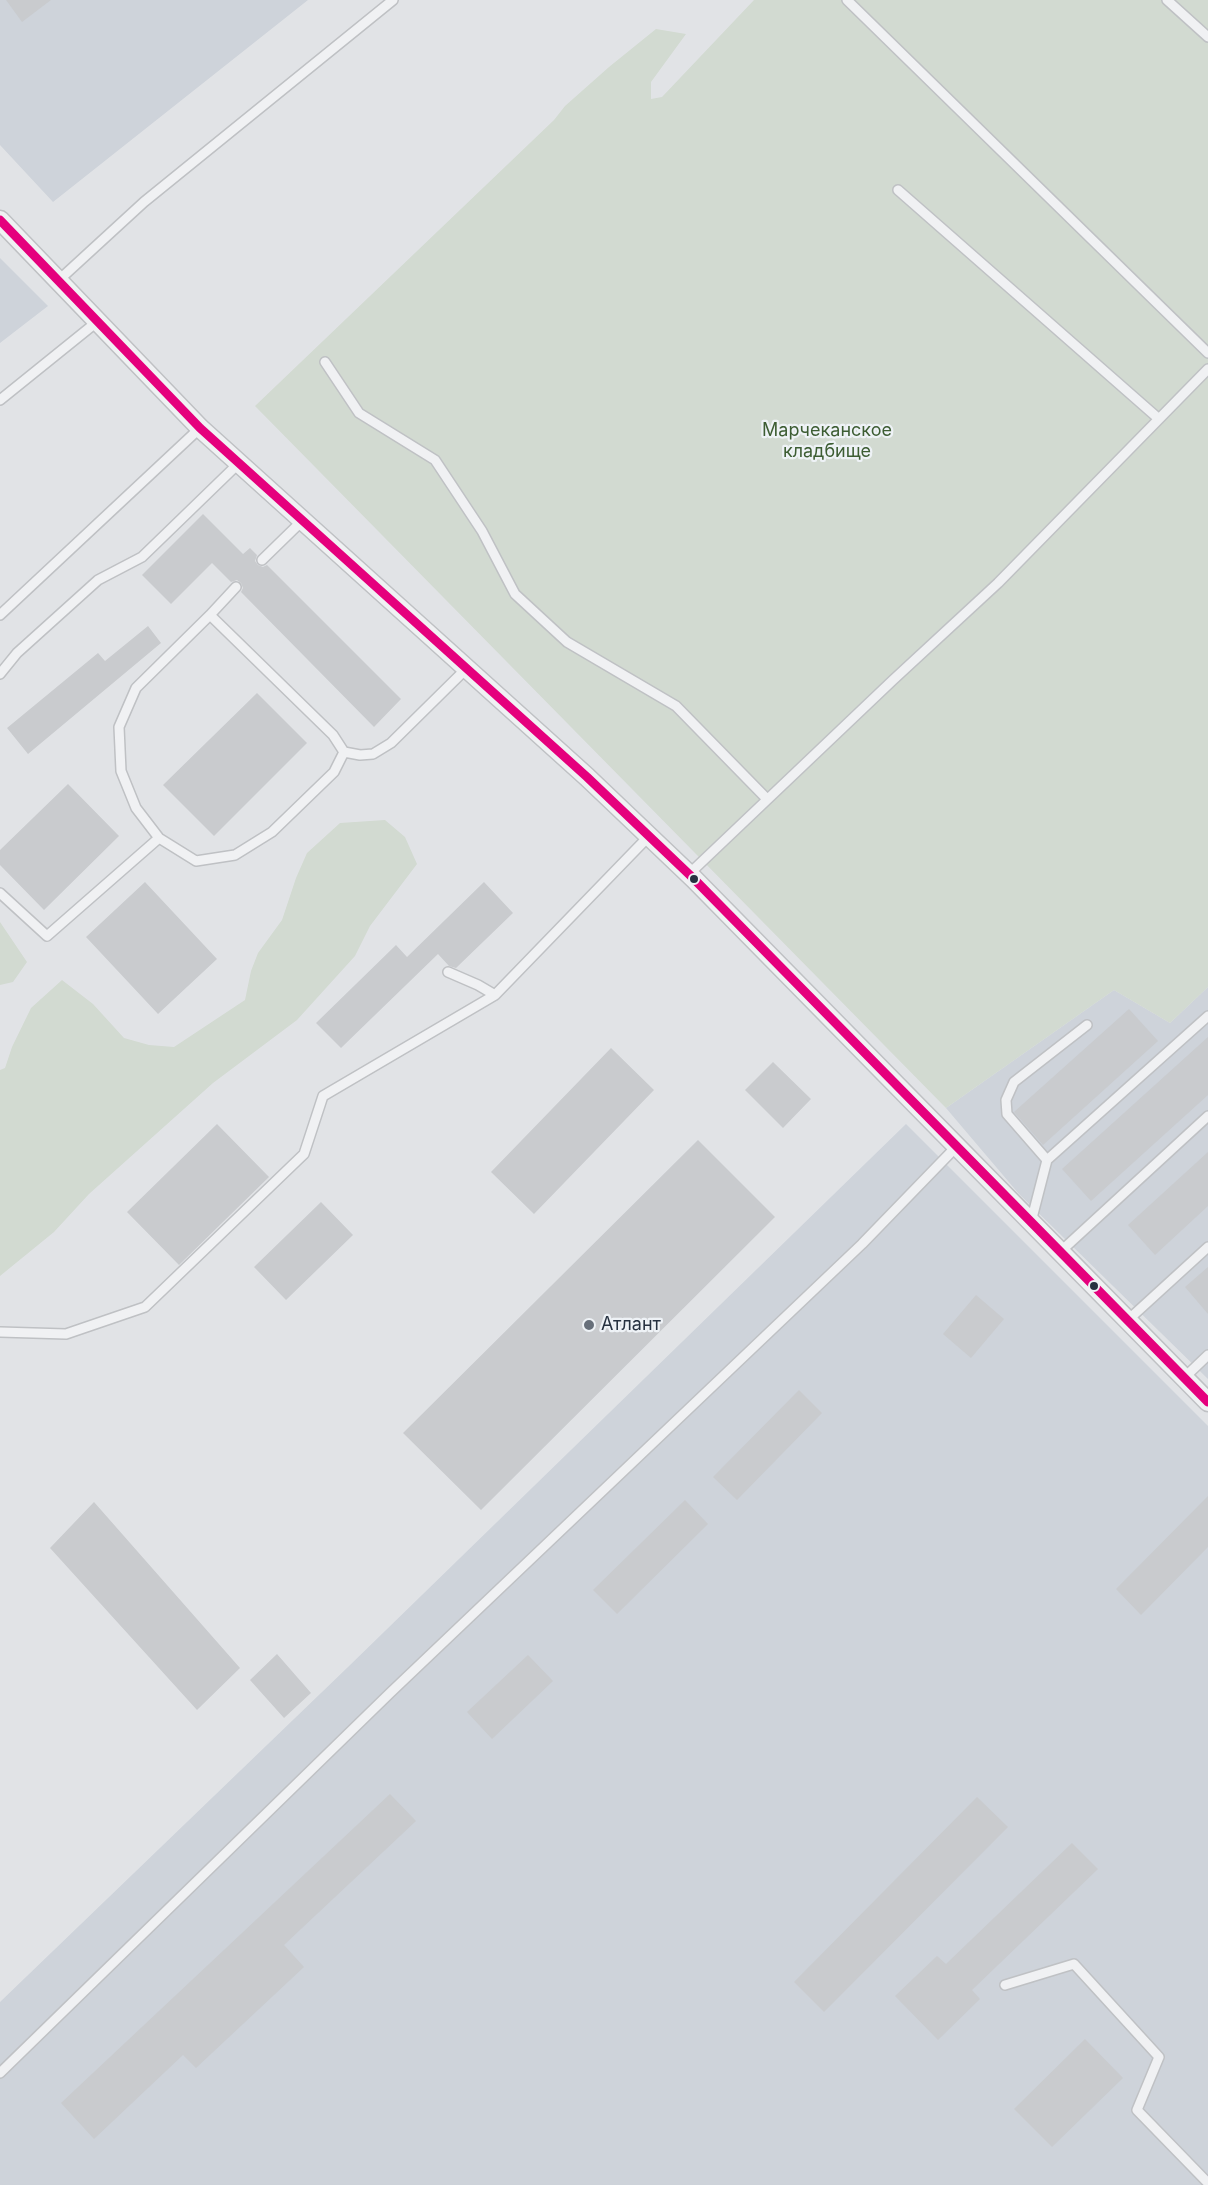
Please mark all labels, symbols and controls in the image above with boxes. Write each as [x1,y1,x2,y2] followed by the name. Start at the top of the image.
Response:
[762,420,892,462] park label: Марчеканское кладбище
[688,873,700,885] unlabelled marker
[1088,1280,1100,1292] unlabelled marker
[601,1314,661,1336] place label: Атлант
[582,1318,596,1332] marker: Атлант

